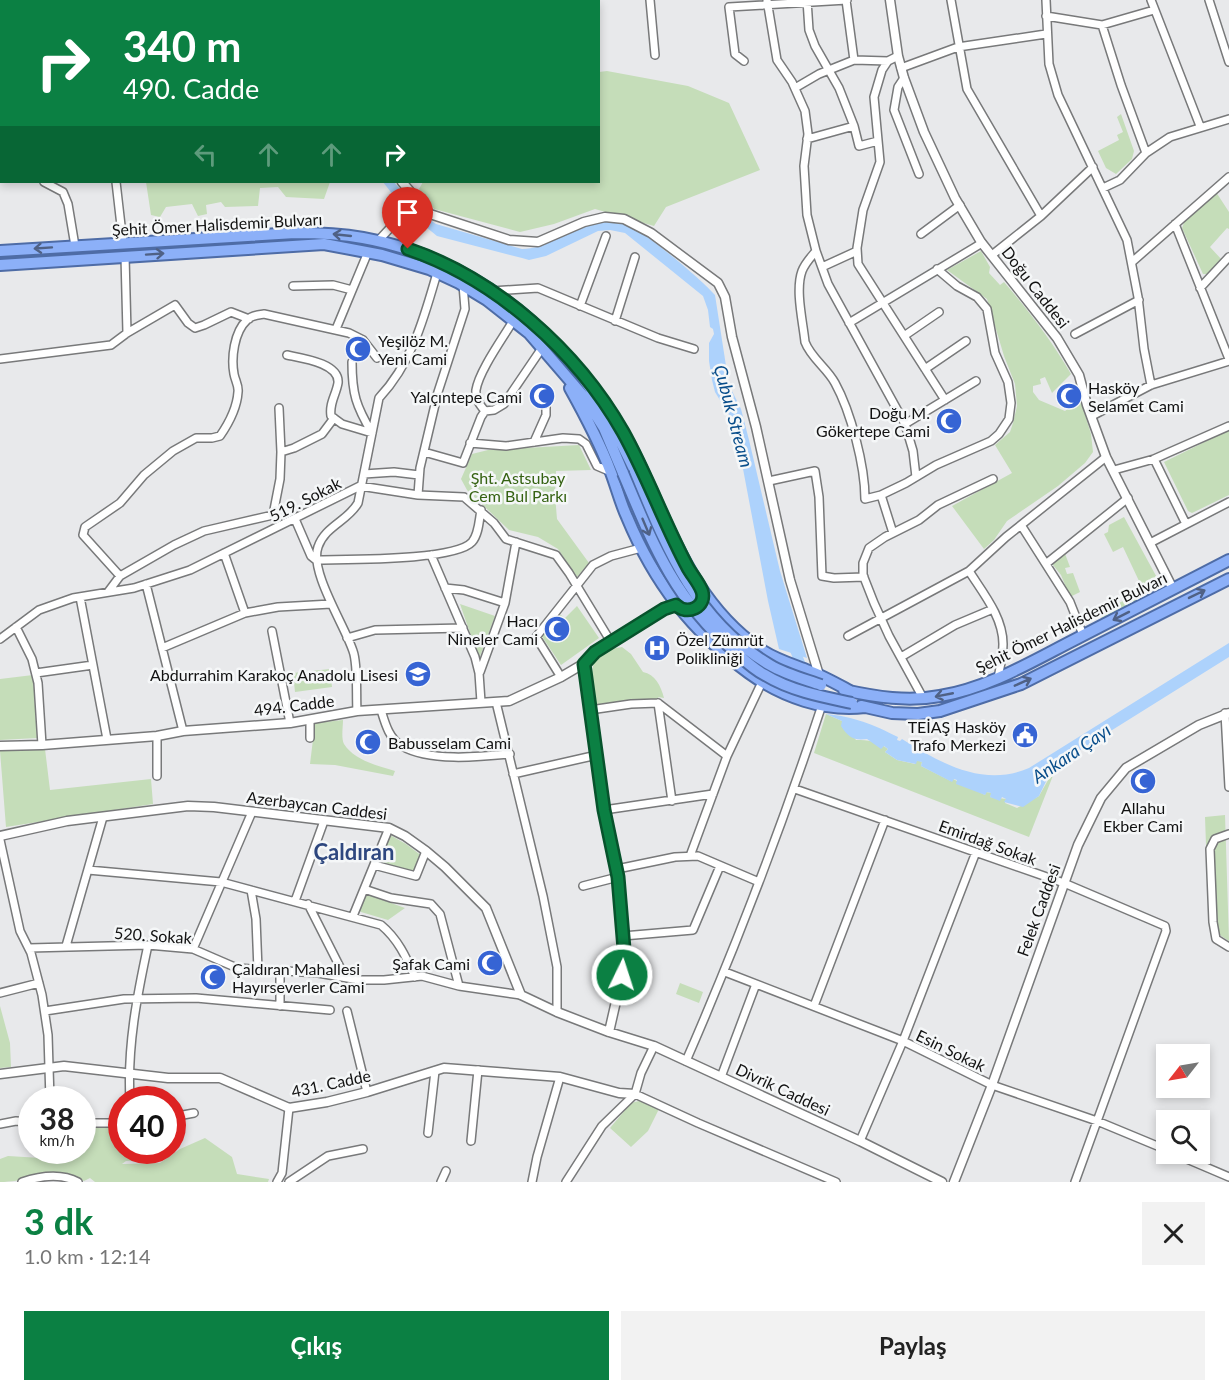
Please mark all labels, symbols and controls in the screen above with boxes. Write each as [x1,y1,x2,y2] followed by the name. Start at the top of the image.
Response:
[123,21,241,71] text: 340 m
[24,24,102,102] icon: right
[123,72,259,105] text: 490. Cadde
[189,138,222,171] icon: left
[252,138,285,171] icon: ahead
[315,138,348,171] icon: ahead
[378,138,411,171] icon: right
[382,187,433,249] pin
[391,196,424,229] icon: arrive
[111,209,323,239] street label: Şehit Ömer Halisdemir Bulvarı
[333,229,353,240] one-way arrow
[998,242,1074,332] street label: Doğu Caddesi
[33,243,53,254] one-way arrow
[145,249,165,260] one-way arrow
[378,331,448,368] place label: Yeşilöz M. Yeni Cami
[343,334,373,364] mosque icon: Yeşilöz M. Yeni Cami
[710,362,758,470] water label: Çubuk Stream
[1088,378,1184,415] place label: Hasköy Selamet Cami
[527,381,557,411] mosque icon: Yalçıntepe Cami
[1054,381,1084,411] mosque icon: Hasköy Selamet Cami
[410,387,522,406] place label: Yalçıntepe Cami
[816,403,930,440] place label: Doğu M. Gökertepe Cami
[934,406,964,436] mosque icon: Doğu M. Gökertepe Cami
[469,468,567,505] park label: Şht. Astsubay Cem Bul Parkı
[266,473,345,525] street label: 519. Sokak
[641,517,652,536] one-way arrow
[972,567,1170,677] street label: Şehit Ömer Halisdemir Bulvarı
[1188,588,1206,600] one-way arrow
[1113,610,1130,622] one-way arrow
[447,611,538,648] place label: Hacı Nineler Cami
[542,614,572,644] mosque icon: Hacı Nineler Cami
[676,630,764,667] place label: Özel Zümrüt Polikliniği
[642,633,672,663] hospital icon: Özel Zümrüt Polikliniği
[403,659,433,689] school or university icon: Abdurrahim Karakoç Anadolu Lisesi
[150,665,398,684] place label: Abdurrahim Karakoç Anadolu Lisesi
[1014,676,1032,687] one-way arrow
[934,690,954,701] one-way arrow
[253,691,335,719] street label: 494. Cadde
[908,717,1007,754] place label: TEİAŞ Hasköy Trafo Merkezi
[1027,719,1115,788] water label: Ankara Çayı
[1010,720,1040,750] public building icon: TEİAŞ Hasköy Trafo Merkezi
[353,727,383,757] mosque icon: Babusselam Cami
[388,733,511,752] place label: Babusselam Cami
[1128,766,1158,796] mosque icon: Allahu Ekber Cami
[246,787,388,823] street label: Azerbaycan Caddesi
[1103,798,1183,835] place label: Allahu Ekber Cami
[936,815,1040,869] street label: Emirdağ Sokak
[314,838,394,865] district label: Çaldıran
[1012,861,1064,959] street label: Felek Caddesi
[114,923,193,947] street label: 520. Sokak
[590,943,654,1007] position arrow
[475,948,505,978] mosque icon: Şafak Cami
[392,954,470,973] place label: Şafak Cami
[232,959,365,996] place label: Çaldıran Mahallesi Hayırseverler Cami
[198,962,228,992] mosque icon: Çaldıran Mahallesi Hayırseverler Cami
[913,1025,990,1075] street label: Esin Sokak
[1156,1044,1210,1098] north arrow
[1156,1044,1210,1164] map controls
[733,1059,833,1119] street label: Divrik Caddesi
[290,1065,372,1101] street label: 431. Cadde
[108,1086,186,1164] speed limit sign: 40
[40,1100,74,1136] text: 38
[1156,1110,1210,1164] button: search
[39,1131,75,1149] text: km/h
[24,1199,93,1243] text: 3 dk
[1142,1202,1205,1265] button: close
[24,1244,151,1268] text: 1.0 km · 12:14
[24,1311,609,1380] button: Çıkış
[621,1311,1205,1380] button: Paylaş

